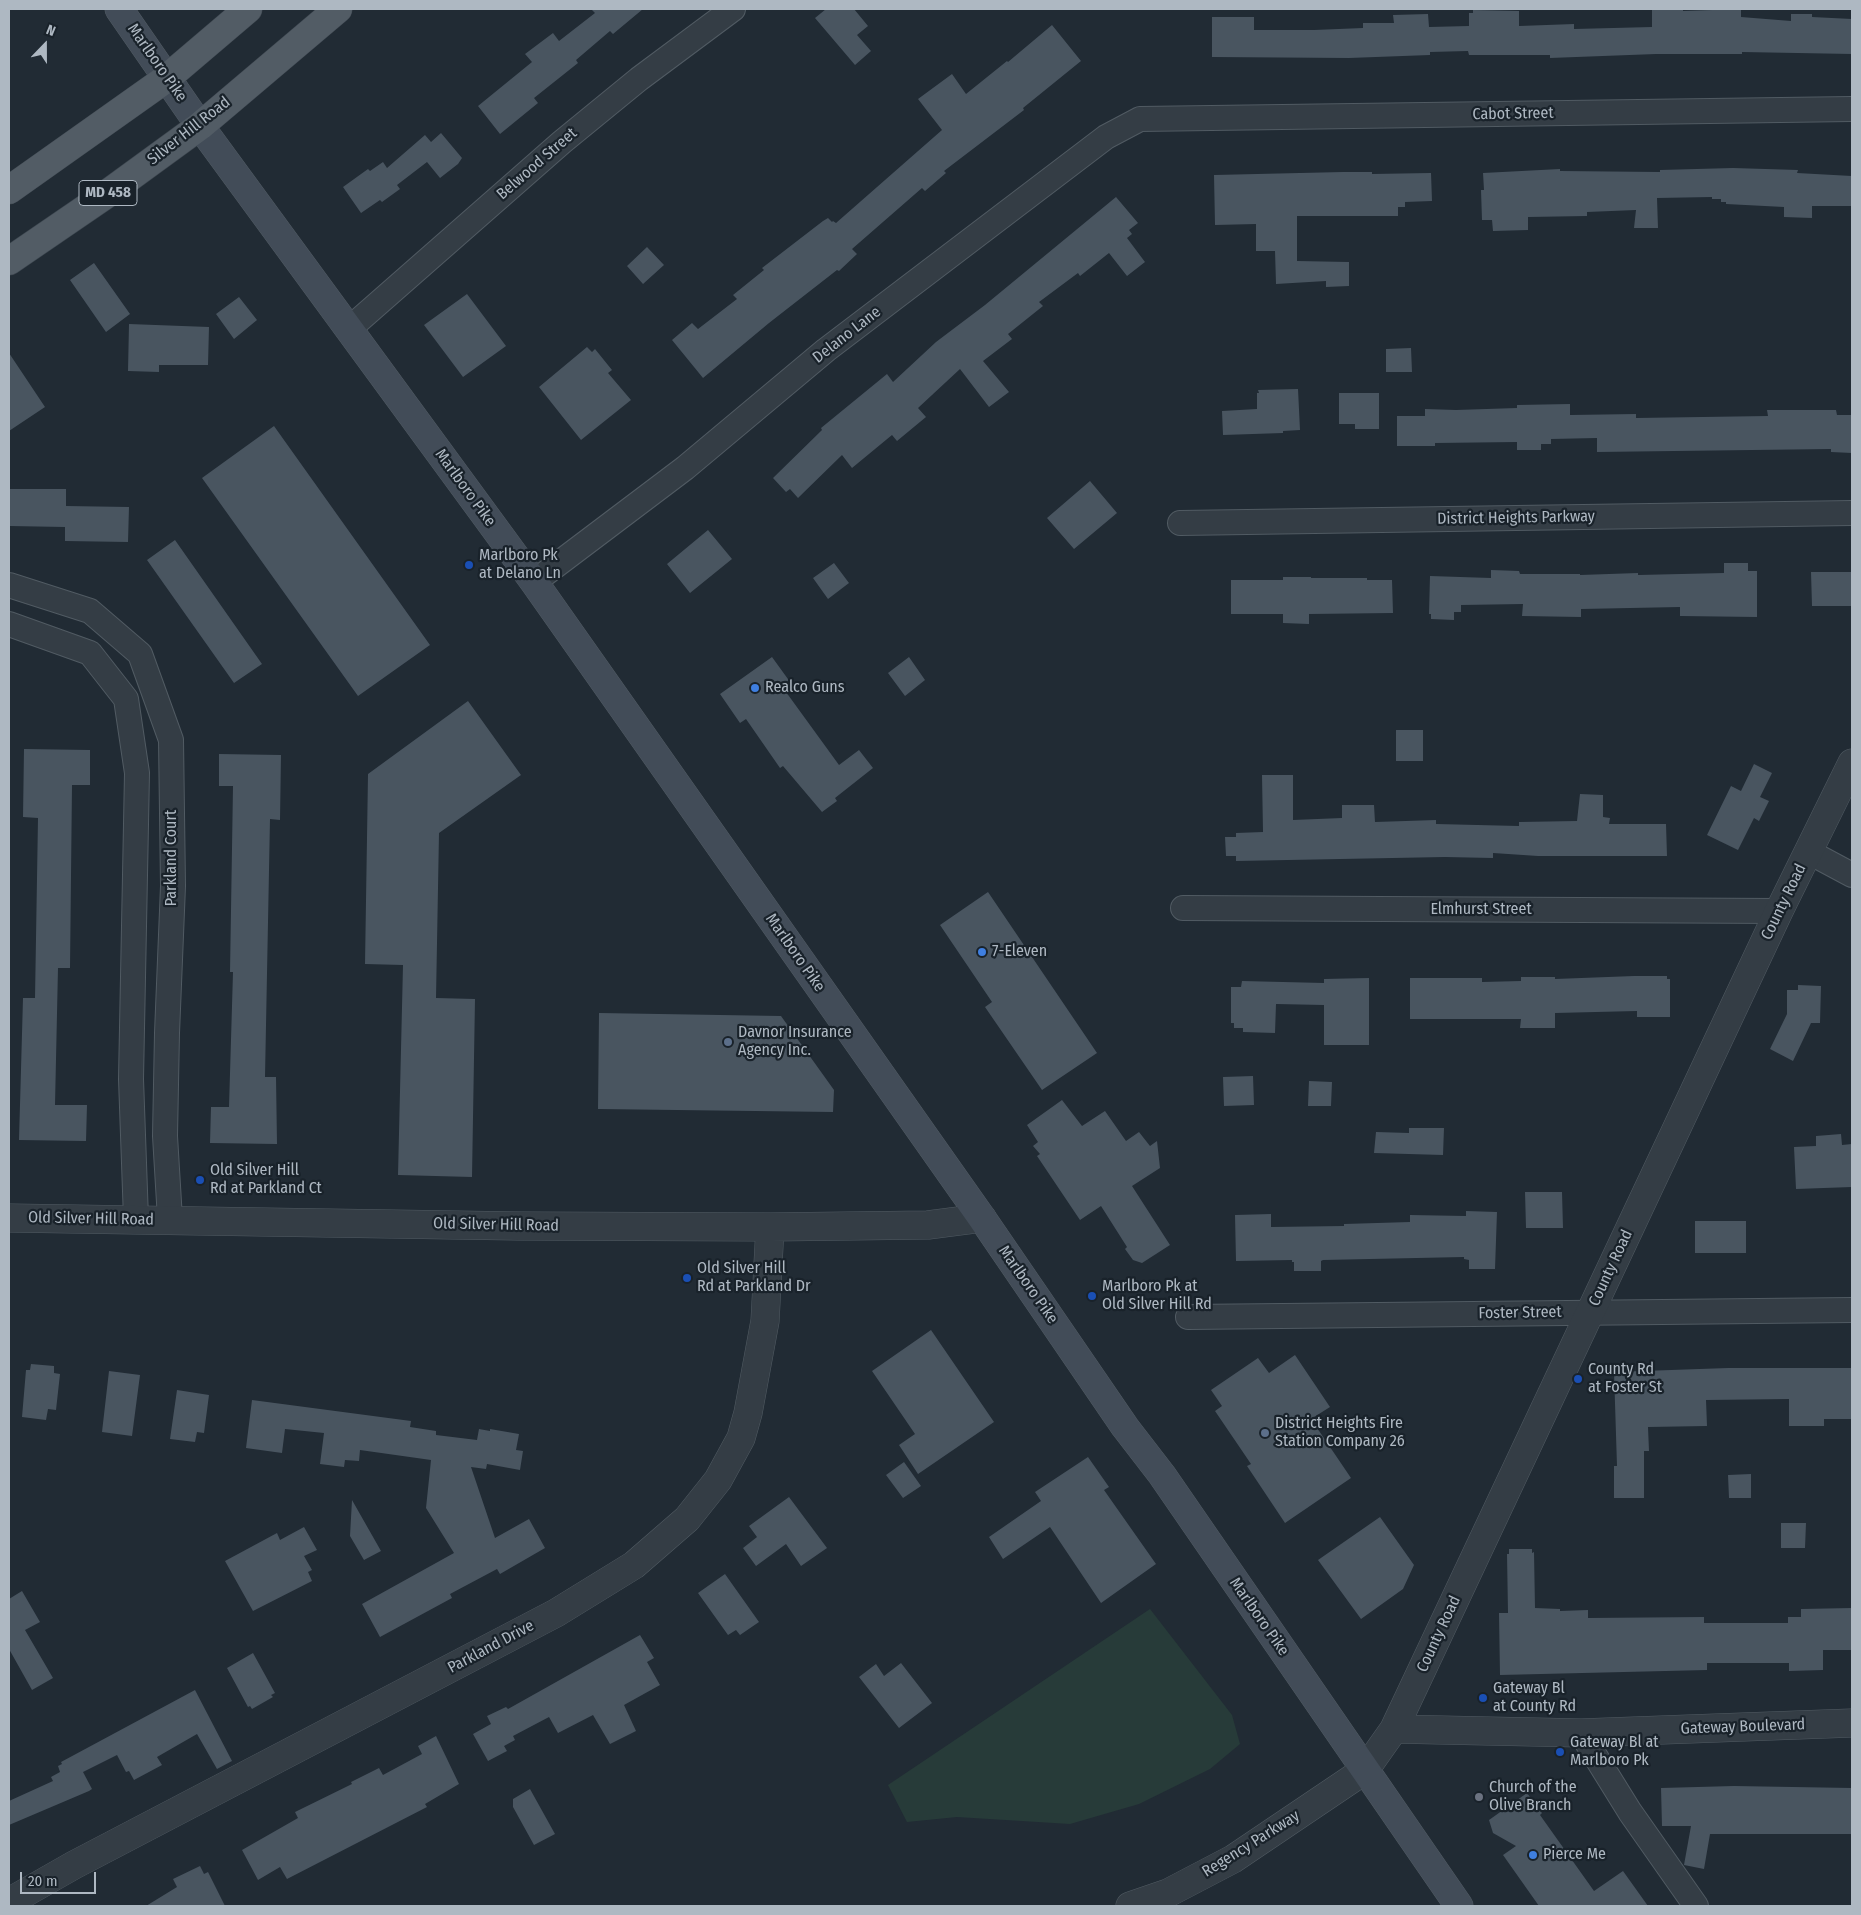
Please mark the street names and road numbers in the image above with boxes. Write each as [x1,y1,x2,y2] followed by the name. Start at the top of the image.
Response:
[123,20,191,106] street label: Marlboro Pike
[144,93,234,169] street label: Silver Hill Road
[1472,104,1554,124] street label: Cabot Street
[493,124,581,204] street label: Belwood Street
[79,180,137,206] road number: MD 458
[809,303,885,367] street label: Delano Lane
[431,446,499,530] street label: Marlboro Pike
[1437,507,1595,529] street label: District Heights Parkway
[162,810,182,906] street label: Parkland Court
[1757,861,1811,943] street label: County Road
[1430,900,1532,920] street label: Elmhurst Street
[761,910,829,996] street label: Marlboro Pike
[28,1208,154,1230] street label: Old Silver Hill Road
[433,1214,559,1236] street label: Old Silver Hill Road
[1585,1227,1637,1309] street label: County Road
[994,1242,1062,1328] street label: Marlboro Pike
[1478,1303,1562,1323] street label: Foster Street
[1225,1574,1293,1660] street label: Marlboro Pike
[1413,1593,1465,1675] street label: County Road
[445,1616,537,1678] street label: Parkland Drive
[1680,1715,1806,1739] street label: Gateway Boulevard
[1199,1806,1303,1882] street label: Regency Parkway

